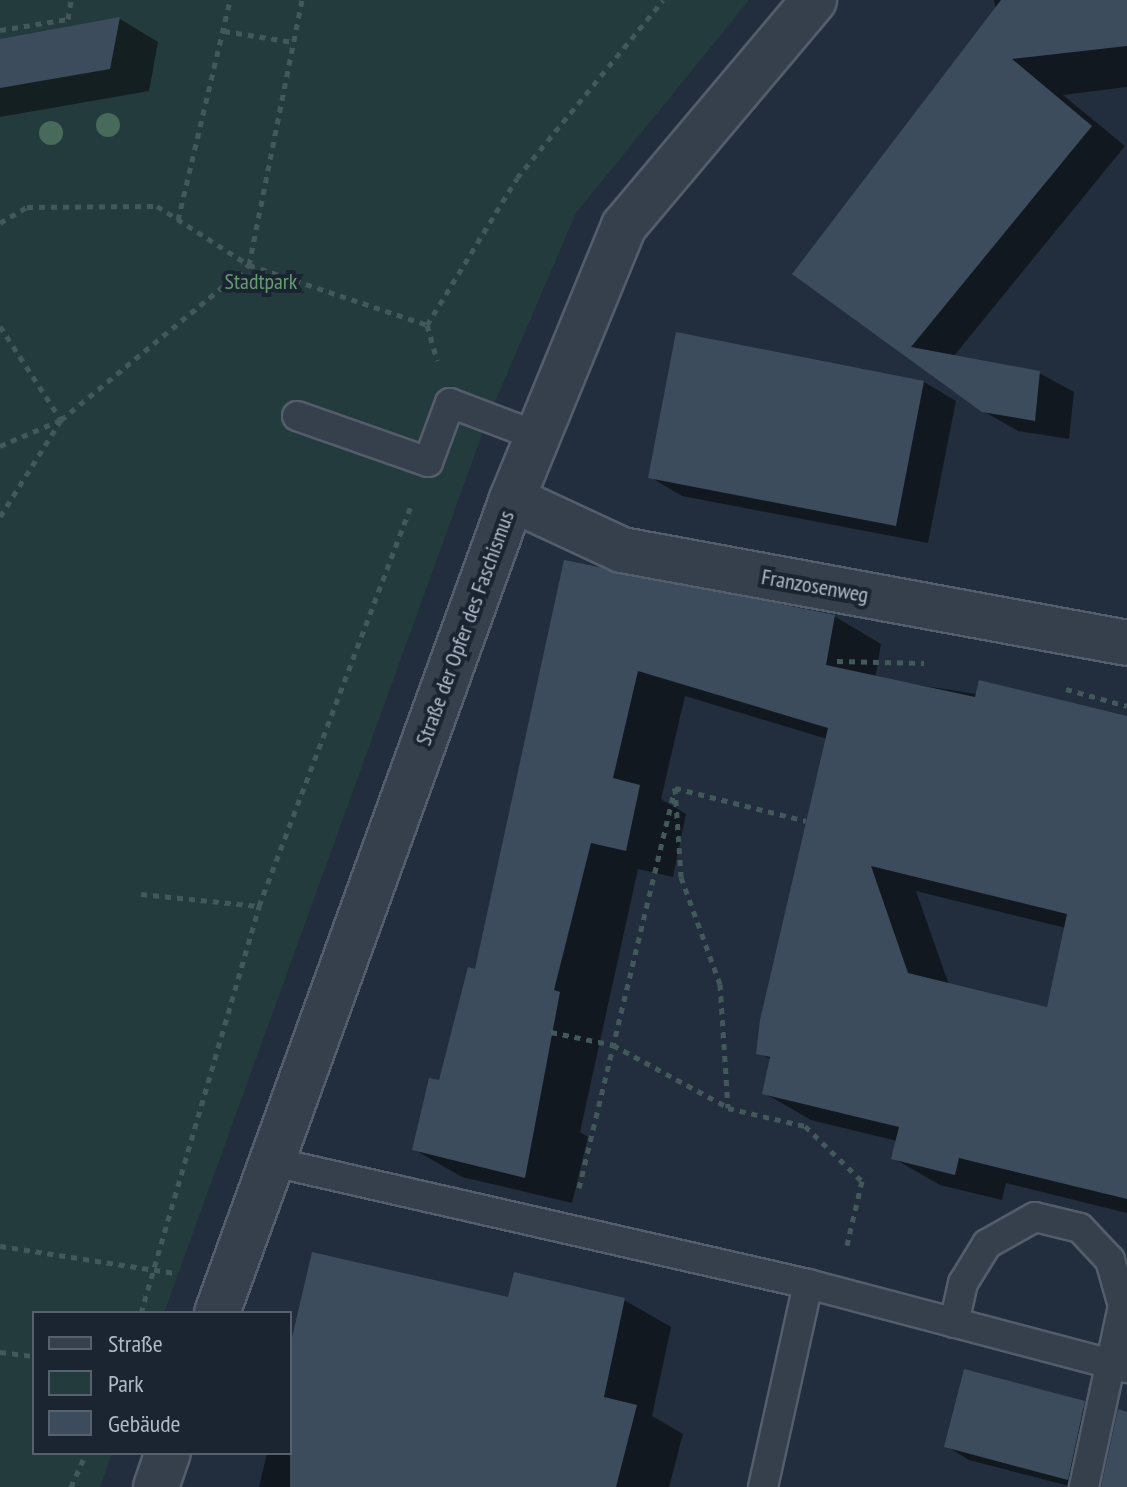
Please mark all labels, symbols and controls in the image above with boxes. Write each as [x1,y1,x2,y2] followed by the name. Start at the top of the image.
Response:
[225,269,297,295] park label: Stadtpark
[410,507,520,749] street label: Straße der Opfer des Faschismus
[759,564,871,608] street label: Franzosenweg
[32,1311,292,1455] legend
[108,1328,163,1359] text: Straße
[108,1368,144,1399] text: Park
[108,1408,180,1439] text: Gebäude

